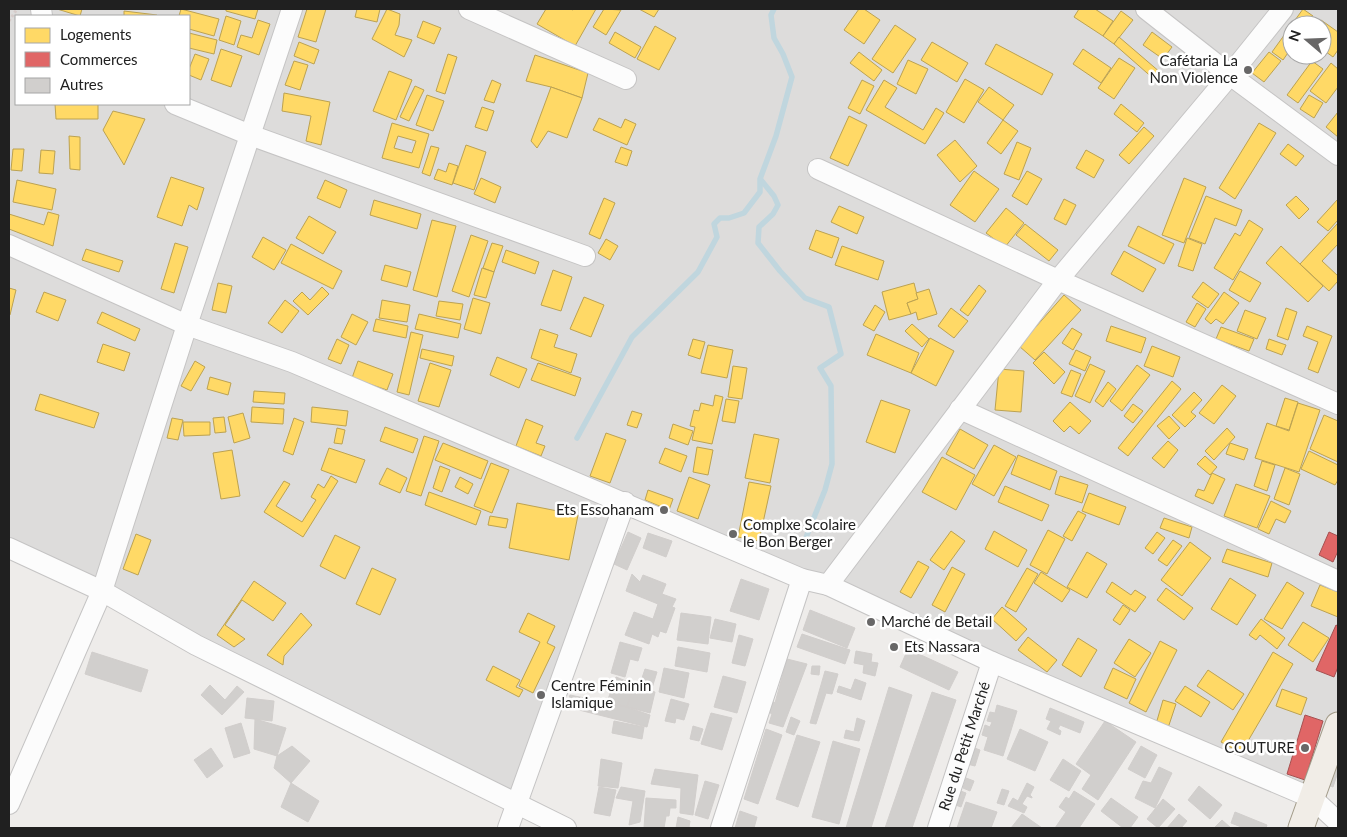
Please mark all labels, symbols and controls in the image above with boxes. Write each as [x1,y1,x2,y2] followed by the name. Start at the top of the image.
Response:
[15,15,190,105] legend
[1282,15,1332,65] north arrow
[60,25,132,43] text: Logements
[1284,28,1304,43] text: N
[60,50,138,68] text: Commerces
[1150,51,1238,86] place label: Cafétaria La Non Violence
[1242,64,1254,76] marker: Cafétaria La Non Violence
[60,75,103,93] text: Autres
[556,500,654,518] place label: Ets Essohanam
[658,504,670,516] marker: Ets Essohanam
[743,515,856,550] place label: Complxe Scolaire le Bon Berger
[727,528,739,540] marker: Complxe Scolaire le Bon Berger
[881,612,992,630] place label: Marché de Betail
[865,616,877,628] marker: Marché de Betail
[904,637,980,655] place label: Ets Nassara
[888,641,900,653] marker: Ets Nassara
[551,676,651,711] place label: Centre Féminin Islamique
[934,679,993,813] street label: Rue du Petit Marché
[535,689,547,701] marker: Centre Féminin Islamique
[1224,738,1295,756] place label: COUTURE
[1299,742,1311,754] marker: COUTURE

